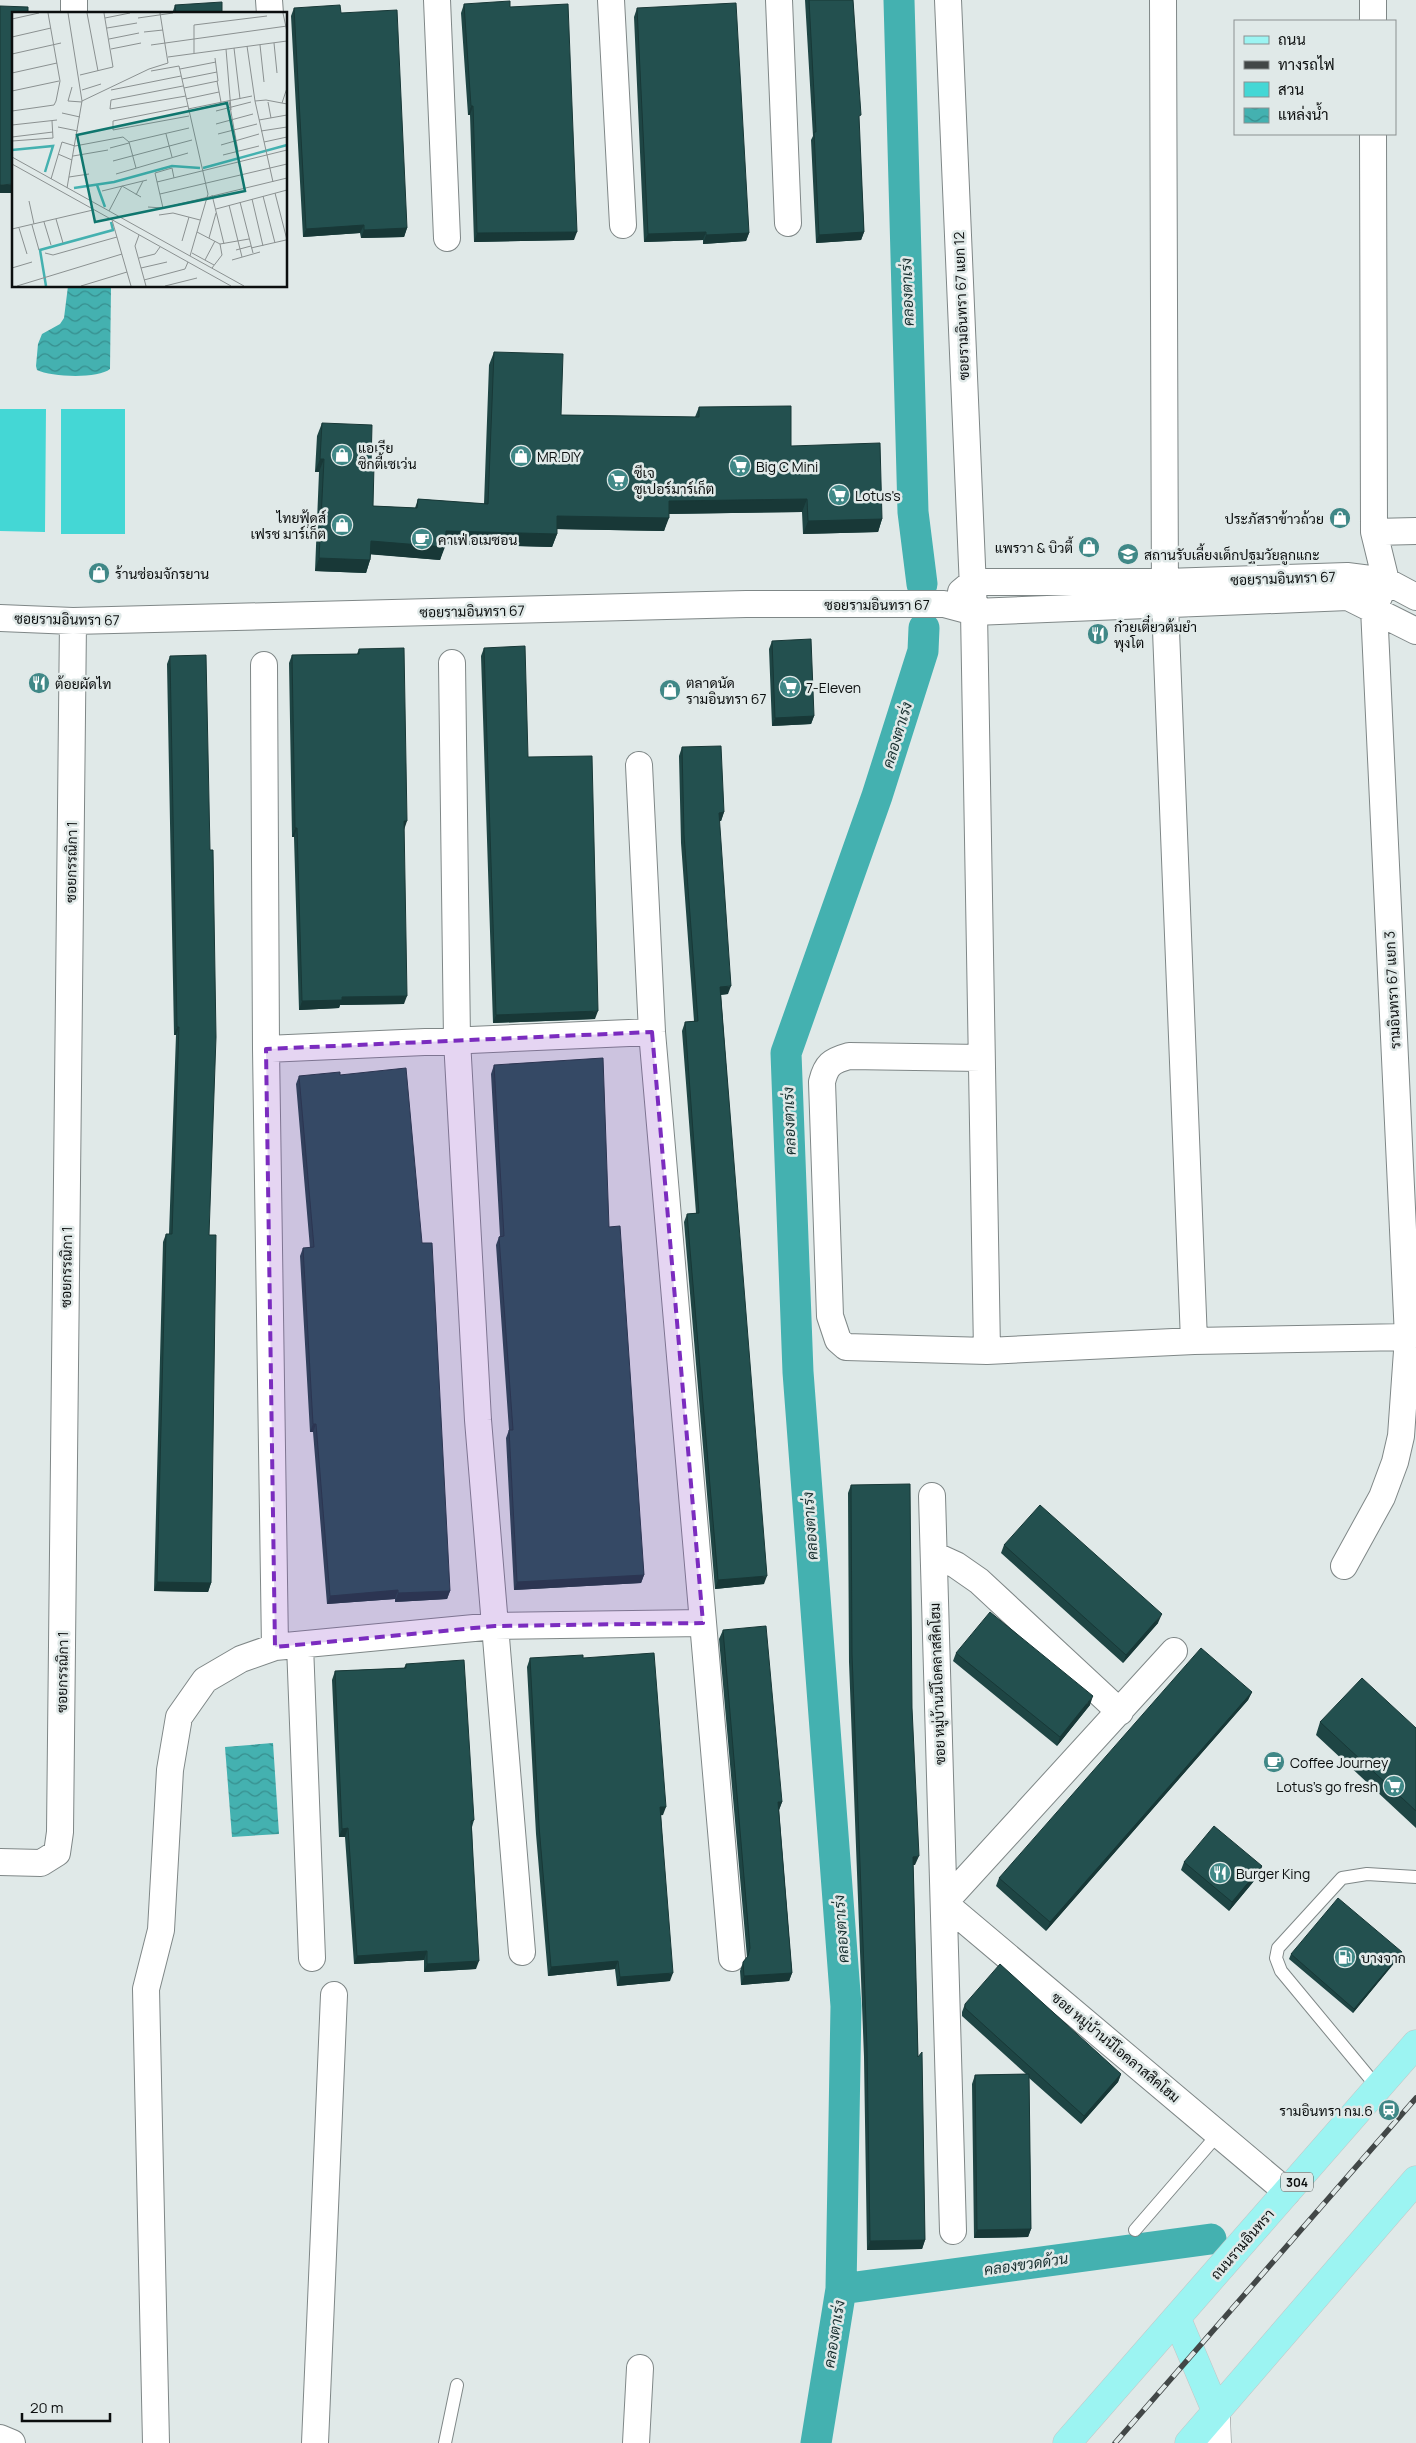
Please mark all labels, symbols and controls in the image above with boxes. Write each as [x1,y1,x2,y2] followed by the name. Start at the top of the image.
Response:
[12,12,288,288] inset map
[1234,20,1396,135] legend
[1278,29,1306,50] text: ถนน
[1278,54,1335,75] text: ทางรถไฟ
[1278,79,1304,100] text: สวน
[1278,102,1329,125] text: แหล่งน้ำ
[949,231,973,381] street label: ซอยรามอินทรา 67 แยก 12
[895,257,919,327] water label: คลองตาเร่ง
[358,438,417,473] place label: แอเรีย ซิกตี้เซเว่น
[330,443,354,467] shop icon: แอเรีย ซิกตี้เซเว่น
[509,444,533,468] shop icon: MR.DIY
[537,447,581,466] place label: MR.DIY
[728,454,752,478] supermarket icon: Big C Mini
[756,457,818,476] place label: Big C Mini
[634,463,714,499] place label: ซีเจ ซูเปอร์มาร์เก็ต
[606,468,630,492] supermarket icon: ซีเจ ซูเปอร์มาร์เก็ต
[827,483,851,507] supermarket icon: Lotus's
[855,486,901,505] place label: Lotus's
[1328,506,1352,530] shop icon: ประภัสราข้าวถ้วย
[250,508,326,543] place label: ไทยฟู้ดส์ เฟรช มาร์เก็ต
[1225,509,1324,528] place label: ประภัสราข้าวถ้วย
[330,513,354,537] shop icon: ไทยฟู้ดส์ เฟรช มาร์เก็ต
[410,527,434,551] cafe icon: คาเฟ่ อเมซอน
[438,530,517,549] place label: คาเฟ่ อเมซอน
[1077,535,1101,559] shop icon: แพรวา & บิวตี้
[995,536,1074,557] place label: แพรวา & บิวตี้
[1116,542,1140,566] school or university icon: สถานรับเลี้ยงเด็กปฐมวัยลูกแกะ
[1144,543,1320,565] place label: สถานรับเลี้ยงเด็กปฐมวัยลูกแกะ
[87,561,111,585] shop icon: ร้านซ่อมจักรยาน
[115,564,209,583] place label: ร้านซ่อมจักรยาน
[1230,567,1336,589] street label: ซอยรามอินทรา 67
[824,595,930,614] street label: ซอยรามอินทรา 67
[419,601,525,621] street label: ซอยรามอินทรา 67
[14,609,120,629] street label: ซอยรามอินทรา 67
[1114,615,1197,653] place label: ก๋วยเตี๋ยวต้มยำ พุงโต
[1086,622,1110,646] restaurant icon: ก๋วยเตี๋ยวต้มยำ พุงโต
[27,671,51,695] restaurant icon: ต้อยผัดไท
[686,673,767,708] place label: ตลาดนัด รามอินทรา 67
[55,674,111,693] place label: ต้อยผัดไท
[778,675,802,699] supermarket icon: 7-Eleven
[658,678,682,702] shop icon: ตลาดนัด รามอินทรา 67
[806,678,861,697] place label: 7-Eleven
[877,699,917,771] water label: คลองตาเร่ง
[61,821,81,903] street label: ซอยกรรณิกา 1
[1379,931,1405,1049] street label: รามอินทรา 67 แยก 3
[777,1086,801,1156] water label: คลองตาเร่ง
[56,1226,76,1308] street label: ซอยกรรณิกา 1
[797,1491,823,1561] water label: คลองตาเร่ง
[925,1603,950,1765] street label: ซอย หมู่บ้านนีโอคลาสสิคโฮม
[52,1631,72,1713] street label: ซอยกรรณิกา 1
[1262,1750,1286,1774] cafe icon: Coffee Journey
[1290,1753,1389,1772] place label: Coffee Journey
[1382,1774,1406,1798] supermarket icon: Lotus's go fresh
[1276,1777,1378,1796] place label: Lotus's go fresh
[1208,1861,1232,1885] restaurant icon: Burger King
[1236,1864,1310,1883] place label: Burger King
[828,1894,854,1964] water label: คลองตาเร่ง
[1333,1945,1357,1969] fuel station icon: บางจาก
[1361,1948,1406,1967] place label: บางจาก
[1047,1988,1184,2107] street label: ซอย หมู่บ้านนีโอคลาสสิคโฮม
[1377,2098,1401,2122] station icon: รามอินทรา กม.6
[1279,2101,1373,2120] place label: รามอินทรา กม.6
[1281,2172,1313,2192] road number: 304
[1206,2205,1278,2283] street label: ถนนรามอินทรา
[982,2248,1070,2280] water label: คลองขวดด้วน
[818,2298,850,2369] water label: คลองตาเร่ง
[22,2390,110,2422] scale bar
[30,2397,63,2418] text: 20 m

